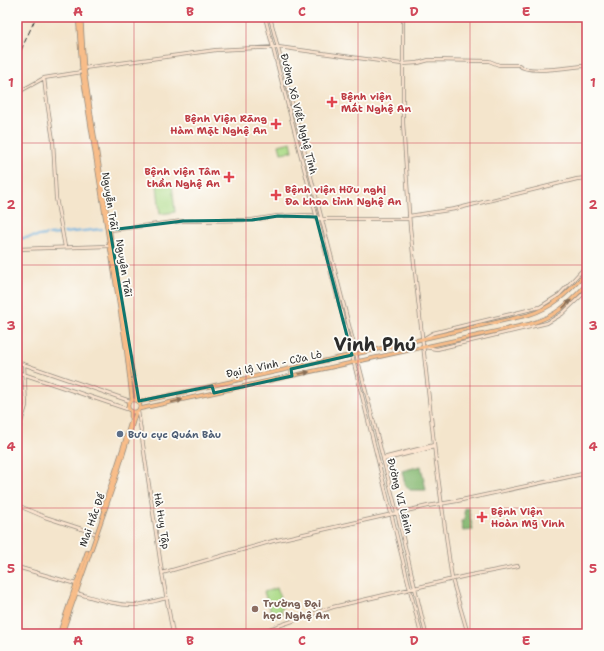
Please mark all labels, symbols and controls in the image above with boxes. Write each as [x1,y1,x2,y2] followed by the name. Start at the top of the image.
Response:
[73,3,83,20] text: A
[186,3,194,20] text: B
[298,3,306,20] text: C
[409,3,419,20] text: D
[522,3,531,20] text: E
[278,52,320,176] street label: Đường Xô Viết Nghệ Tĩnh
[8,74,14,91] text: 1
[590,74,596,91] text: 1
[341,90,411,115] place label: Bệnh viện Mắt Nghệ An
[326,96,338,108] marker: Bệnh viện Mắt Nghệ An
[170,112,268,137] place label: Bệnh Viện Răng Hàm Mặt Nghệ An
[270,118,282,130] marker: Bệnh Viện Răng Hàm Mặt Nghệ An
[144,165,220,190] place label: Bệnh viện Tâm thần Nghệ An
[99,171,121,231] street label: Nguyễn Trãi
[223,171,235,183] marker: Bệnh viện Tâm thần Nghệ An
[285,183,402,208] place label: Bệnh viện Hữu nghị Đa khoa tỉnh Nghệ An
[270,189,282,201] marker: Bệnh viện Hữu nghị Đa khoa tỉnh Nghệ An
[6,196,16,213] text: 2
[588,196,598,213] text: 2
[113,238,135,298] street label: Nguyên Trãi
[562,299,572,309] one-way arrow
[6,317,16,334] text: 3
[588,317,598,334] text: 3
[334,333,416,357] district label: Vinh Phú
[225,347,323,381] street label: Đại lộ Vinh - Cửa Lò
[298,370,311,376] one-way arrow
[171,398,184,404] one-way arrow
[128,428,221,441] place label: Bưu cục Quán Bàu
[115,429,125,439] marker: Bưu cục Quán Bàu
[6,438,16,455] text: 4
[588,438,598,455] text: 4
[384,457,416,535] street label: Đường V.I Lênin
[76,491,108,549] street label: Mai Hắc Đế
[151,492,173,550] street label: Hà Huy Tập
[491,505,565,530] place label: Bệnh Viện Hoàn Mỹ Vinh
[476,511,488,523] marker: Bệnh Viện Hoàn Mỹ Vinh
[7,560,15,577] text: 5
[589,560,597,577] text: 5
[263,597,330,622] place label: Trường Đại học Nghệ An
[250,604,260,614] marker: Trường Đại học Nghệ An
[73,632,83,649] text: A
[186,632,194,649] text: B
[298,632,306,649] text: C
[409,632,419,649] text: D
[522,632,531,649] text: E

